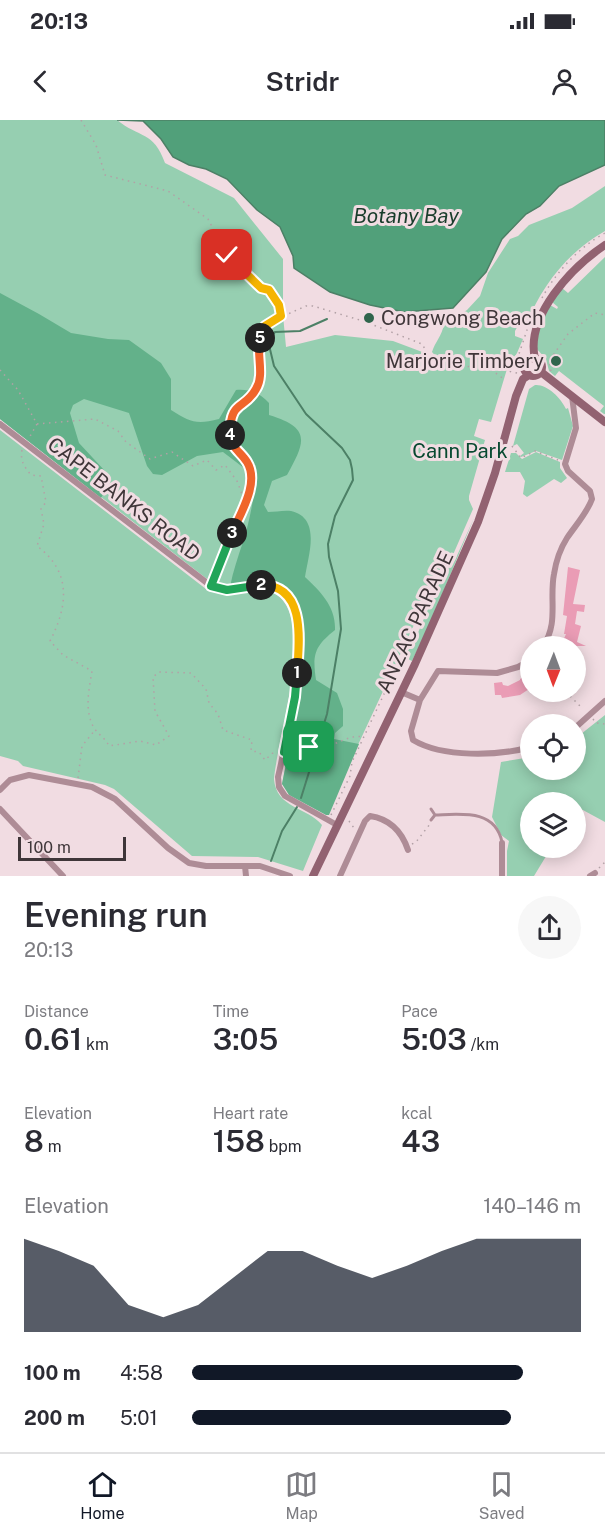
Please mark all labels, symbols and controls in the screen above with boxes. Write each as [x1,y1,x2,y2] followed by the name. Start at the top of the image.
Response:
[30,8,88,34] text: 20:13
[24,65,57,98] icon: back
[266,65,339,97] text: Stridr
[548,65,581,98] icon: person
[353,203,459,228] water label: Botany Bay
[201,229,252,280] pin
[210,238,243,271] icon: check
[381,306,544,330] place label: Congwong Beach
[362,311,376,325] marker: Congwong Beach
[245,323,275,353] pin: 5
[255,328,265,347] text: 5
[386,349,544,373] place label: Marjorie Timbery
[549,354,563,368] marker: Marjorie Timbery
[215,420,245,450] pin: 4
[225,425,235,444] text: 4
[43,432,205,566] street label: CAPE BANKS ROAD
[412,439,508,463] park label: Cann Park
[217,518,247,548] pin: 3
[227,523,237,542] text: 3
[372,547,458,697] street label: ANZAC PARADE
[246,570,276,600] pin: 2
[256,575,266,594] text: 2
[520,636,586,702] north arrow
[520,636,586,858] map controls
[282,658,312,688] pin: 1
[294,663,300,682] text: 1
[520,714,586,780] button: locate
[283,721,334,772] pin
[292,730,325,763] icon: arrive
[520,792,586,858] button: layers
[18,834,126,862] scale bar
[27,838,71,857] text: 100 m
[24,896,207,934] text: Evening run
[518,896,581,959] button: share
[24,938,73,962] text: 20:13
[24,1002,89,1021] text: Distance
[213,1002,249,1021] text: Time
[401,1002,438,1021] text: Pace
[24,1021,82,1057] text: 0.61
[213,1021,278,1057] text: 3:05
[401,1021,467,1057] text: 5:03
[82,1035,109,1054] text: km
[467,1035,499,1054] text: /km
[24,1104,92,1123] text: Elevation
[213,1104,288,1123] text: Heart rate
[401,1104,432,1123] text: kcal
[24,1123,44,1159] text: 8
[213,1123,265,1159] text: 158
[401,1123,440,1159] text: 43
[44,1137,62,1156] text: m
[265,1137,302,1156] text: bpm
[24,1194,109,1218] text: Elevation
[483,1194,581,1218] text: 140–146 m
[24,1361,81,1385] text: 100 m
[120,1361,163,1385] text: 4:58
[24,1406,85,1430] text: 200 m
[120,1406,158,1430] text: 5:01
[80,1468,124,1523] tab: Home
[285,1468,318,1523] tab: Map
[479,1468,525,1523] tab: Saved

